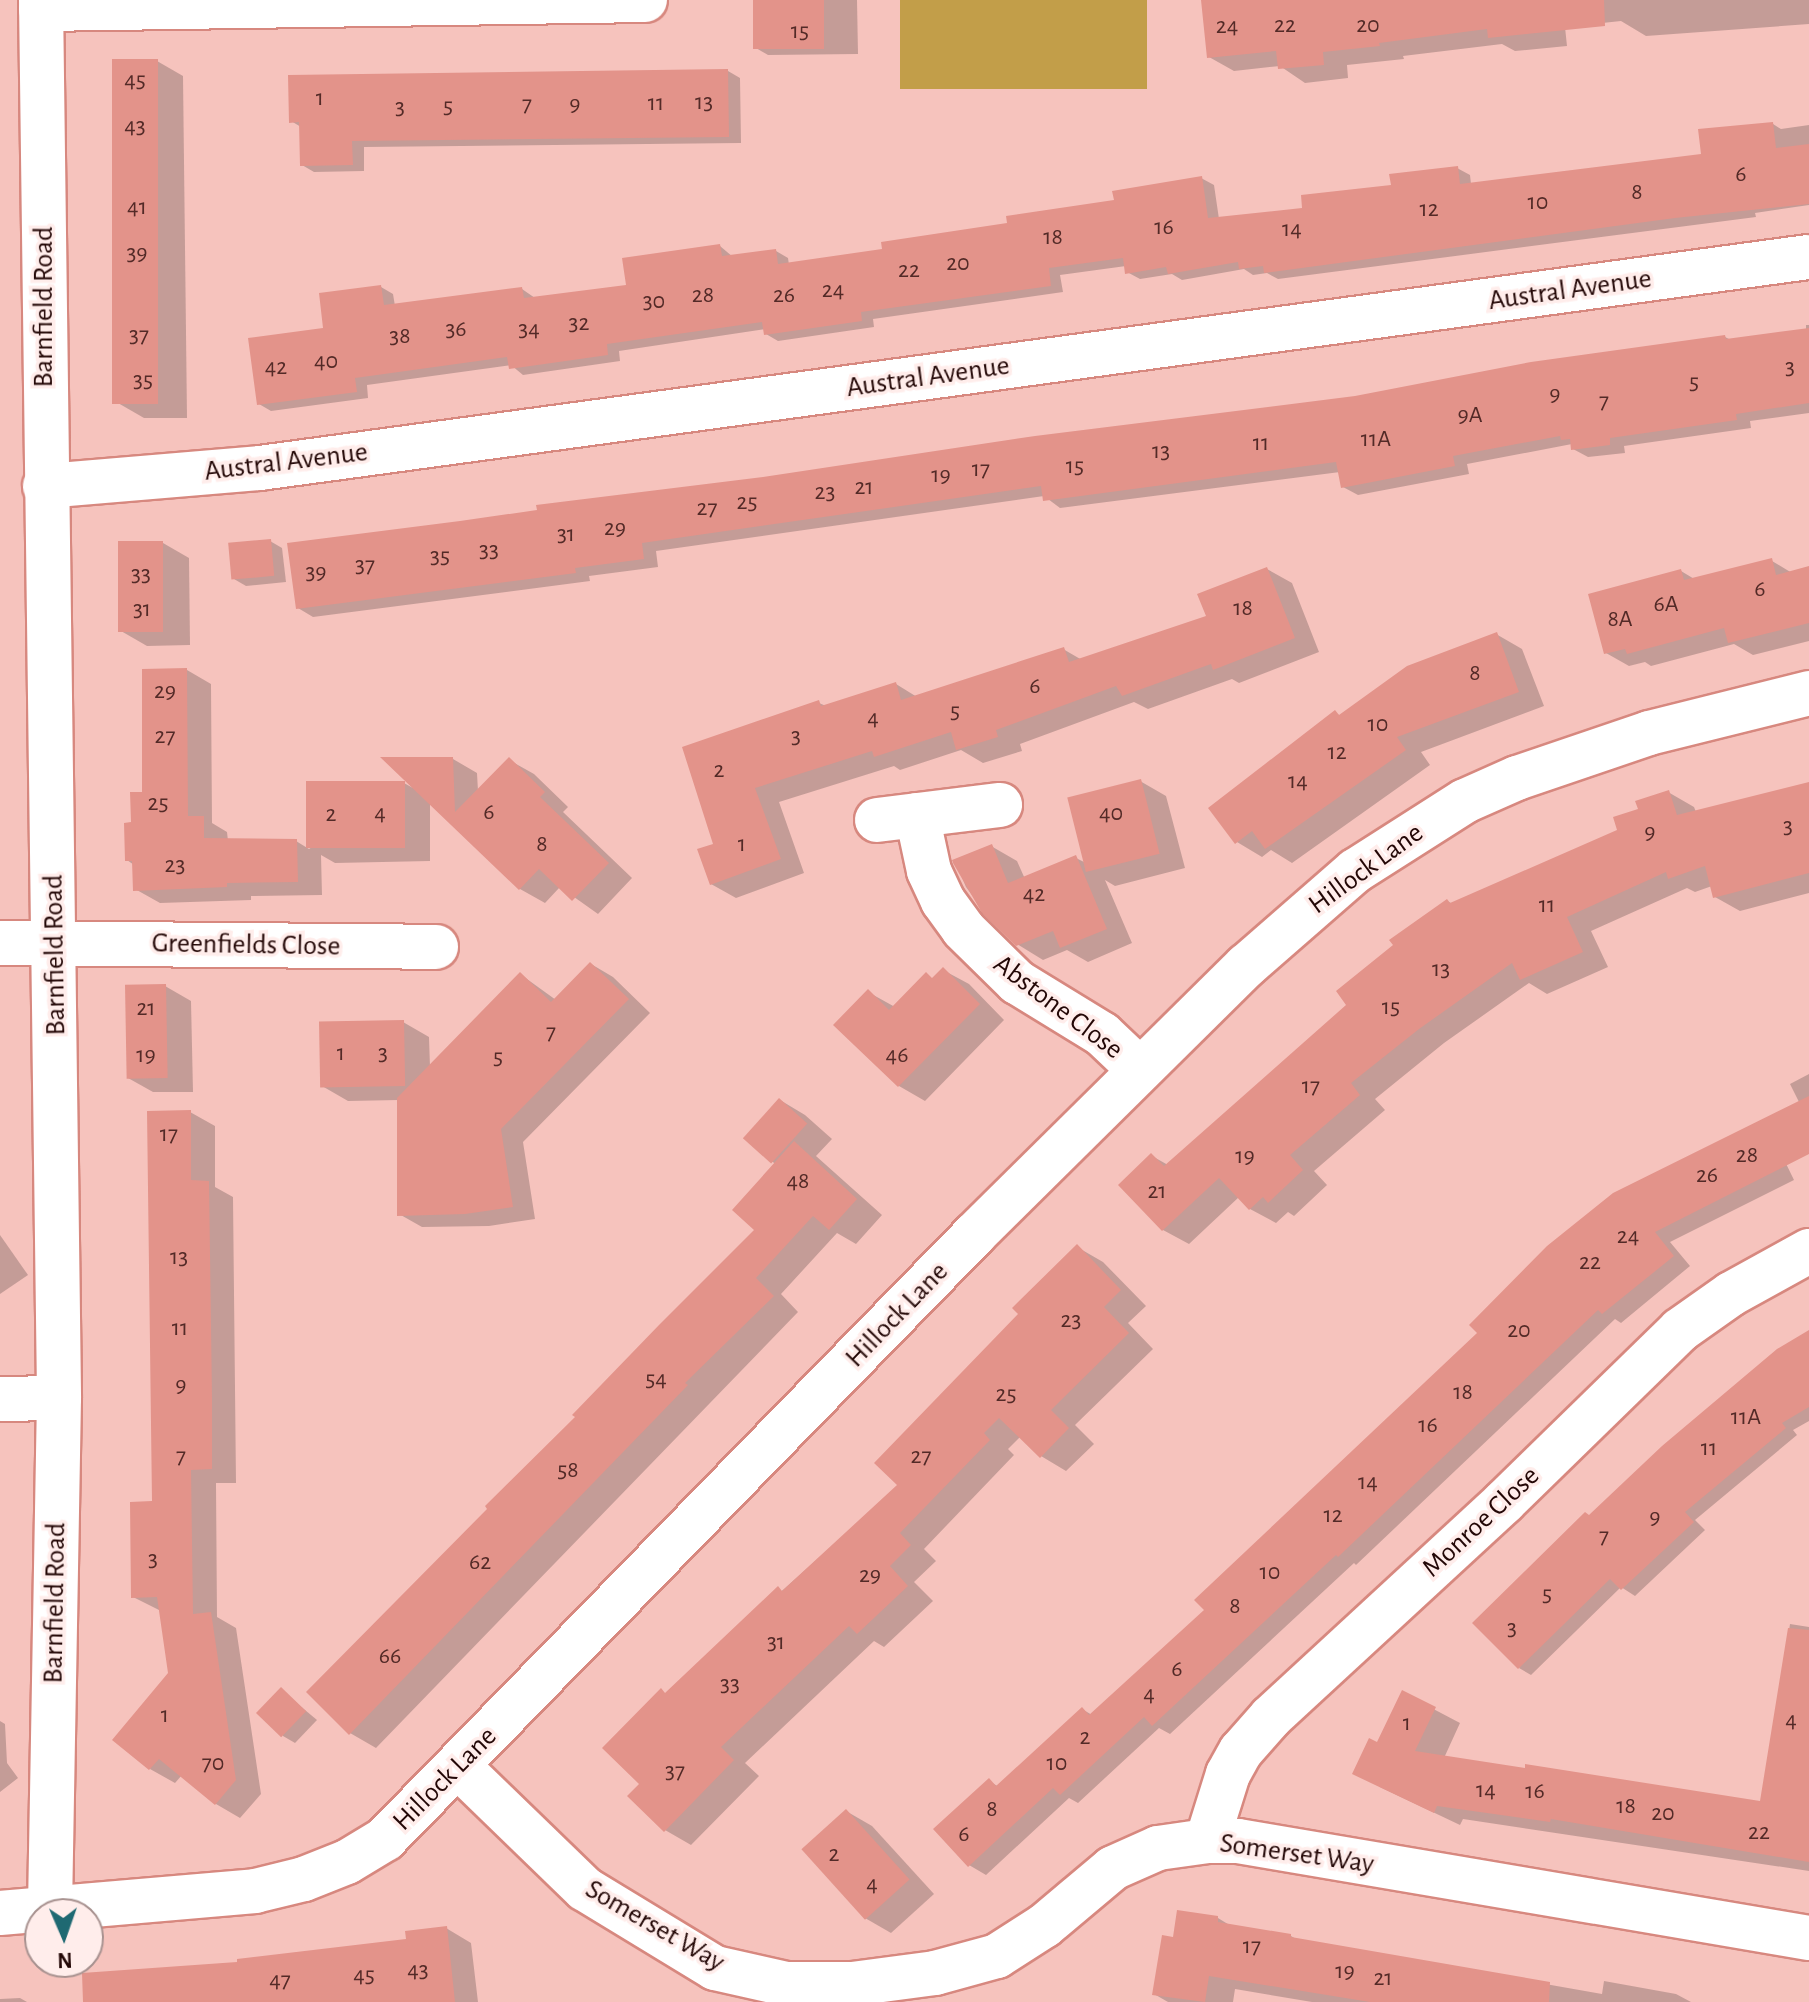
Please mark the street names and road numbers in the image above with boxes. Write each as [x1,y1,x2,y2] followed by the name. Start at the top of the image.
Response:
[27,226,61,388] street label: Barnfield Road
[1486,262,1654,318] street label: Austral Avenue
[844,349,1012,405] street label: Austral Avenue
[203,435,369,489] street label: Austral Avenue
[1302,816,1430,922] street label: Hillock Lane
[37,874,73,1036] street label: Barnfield Road
[151,927,341,963] street label: Greenfields Close
[987,947,1129,1067] street label: Abstone Close
[839,1255,955,1375] street label: Hillock Lane
[1415,1459,1547,1585] street label: Monroe Close
[37,1522,73,1684] street label: Barnfield Road
[386,1720,504,1838] street label: Hillock Lane
[1218,1827,1376,1881] street label: Somerset Way
[579,1873,731,1979] street label: Somerset Way

